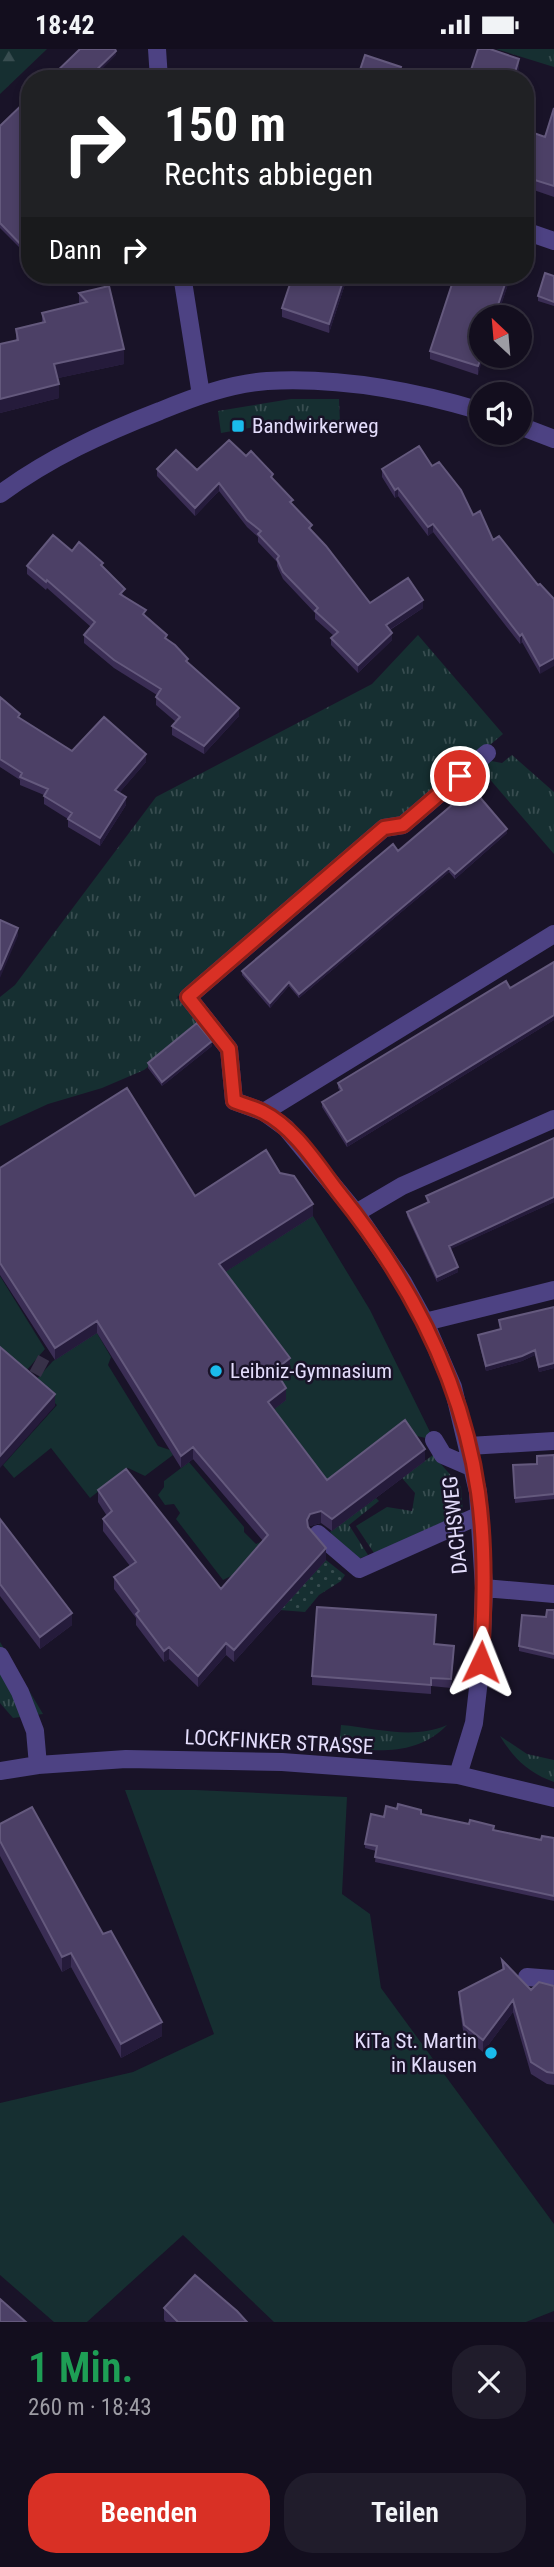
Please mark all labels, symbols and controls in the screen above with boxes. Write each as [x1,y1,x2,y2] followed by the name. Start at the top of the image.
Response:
[35,10,95,40] text: 18:42
[164,96,286,153] text: 150 m
[49,98,140,189] icon: right
[164,155,373,193] text: Rechts abbiegen
[115,231,153,269] icon: right
[49,235,101,265] text: Dann
[469,305,532,367] north arrow
[469,305,532,445] map controls
[469,382,532,445] button: sound
[252,414,379,438] place label: Bandwirkerweg
[230,418,246,434] marker: Bandwirkerweg
[430,746,490,806] pin
[441,757,479,795] icon: arrive
[230,1359,392,1383] place label: Leibniz-Gymnasium
[208,1363,224,1379] marker: Leibniz-Gymnasium
[438,1475,472,1575] street label: DACHSWEG
[444,1625,518,1699] position arrow
[184,1725,374,1759] street label: LOCKFINKER STRASSE
[355,2029,477,2077] place label: KiTa St. Martin in Klausen
[483,2045,499,2061] marker: KiTa St. Martin in Klausen
[28,2343,134,2392] text: 1 Min.
[452,2345,526,2419] button: close
[28,2394,152,2421] text: 260 m · 18:43
[28,2473,270,2553] button: Beenden
[284,2473,526,2553] button: Teilen

